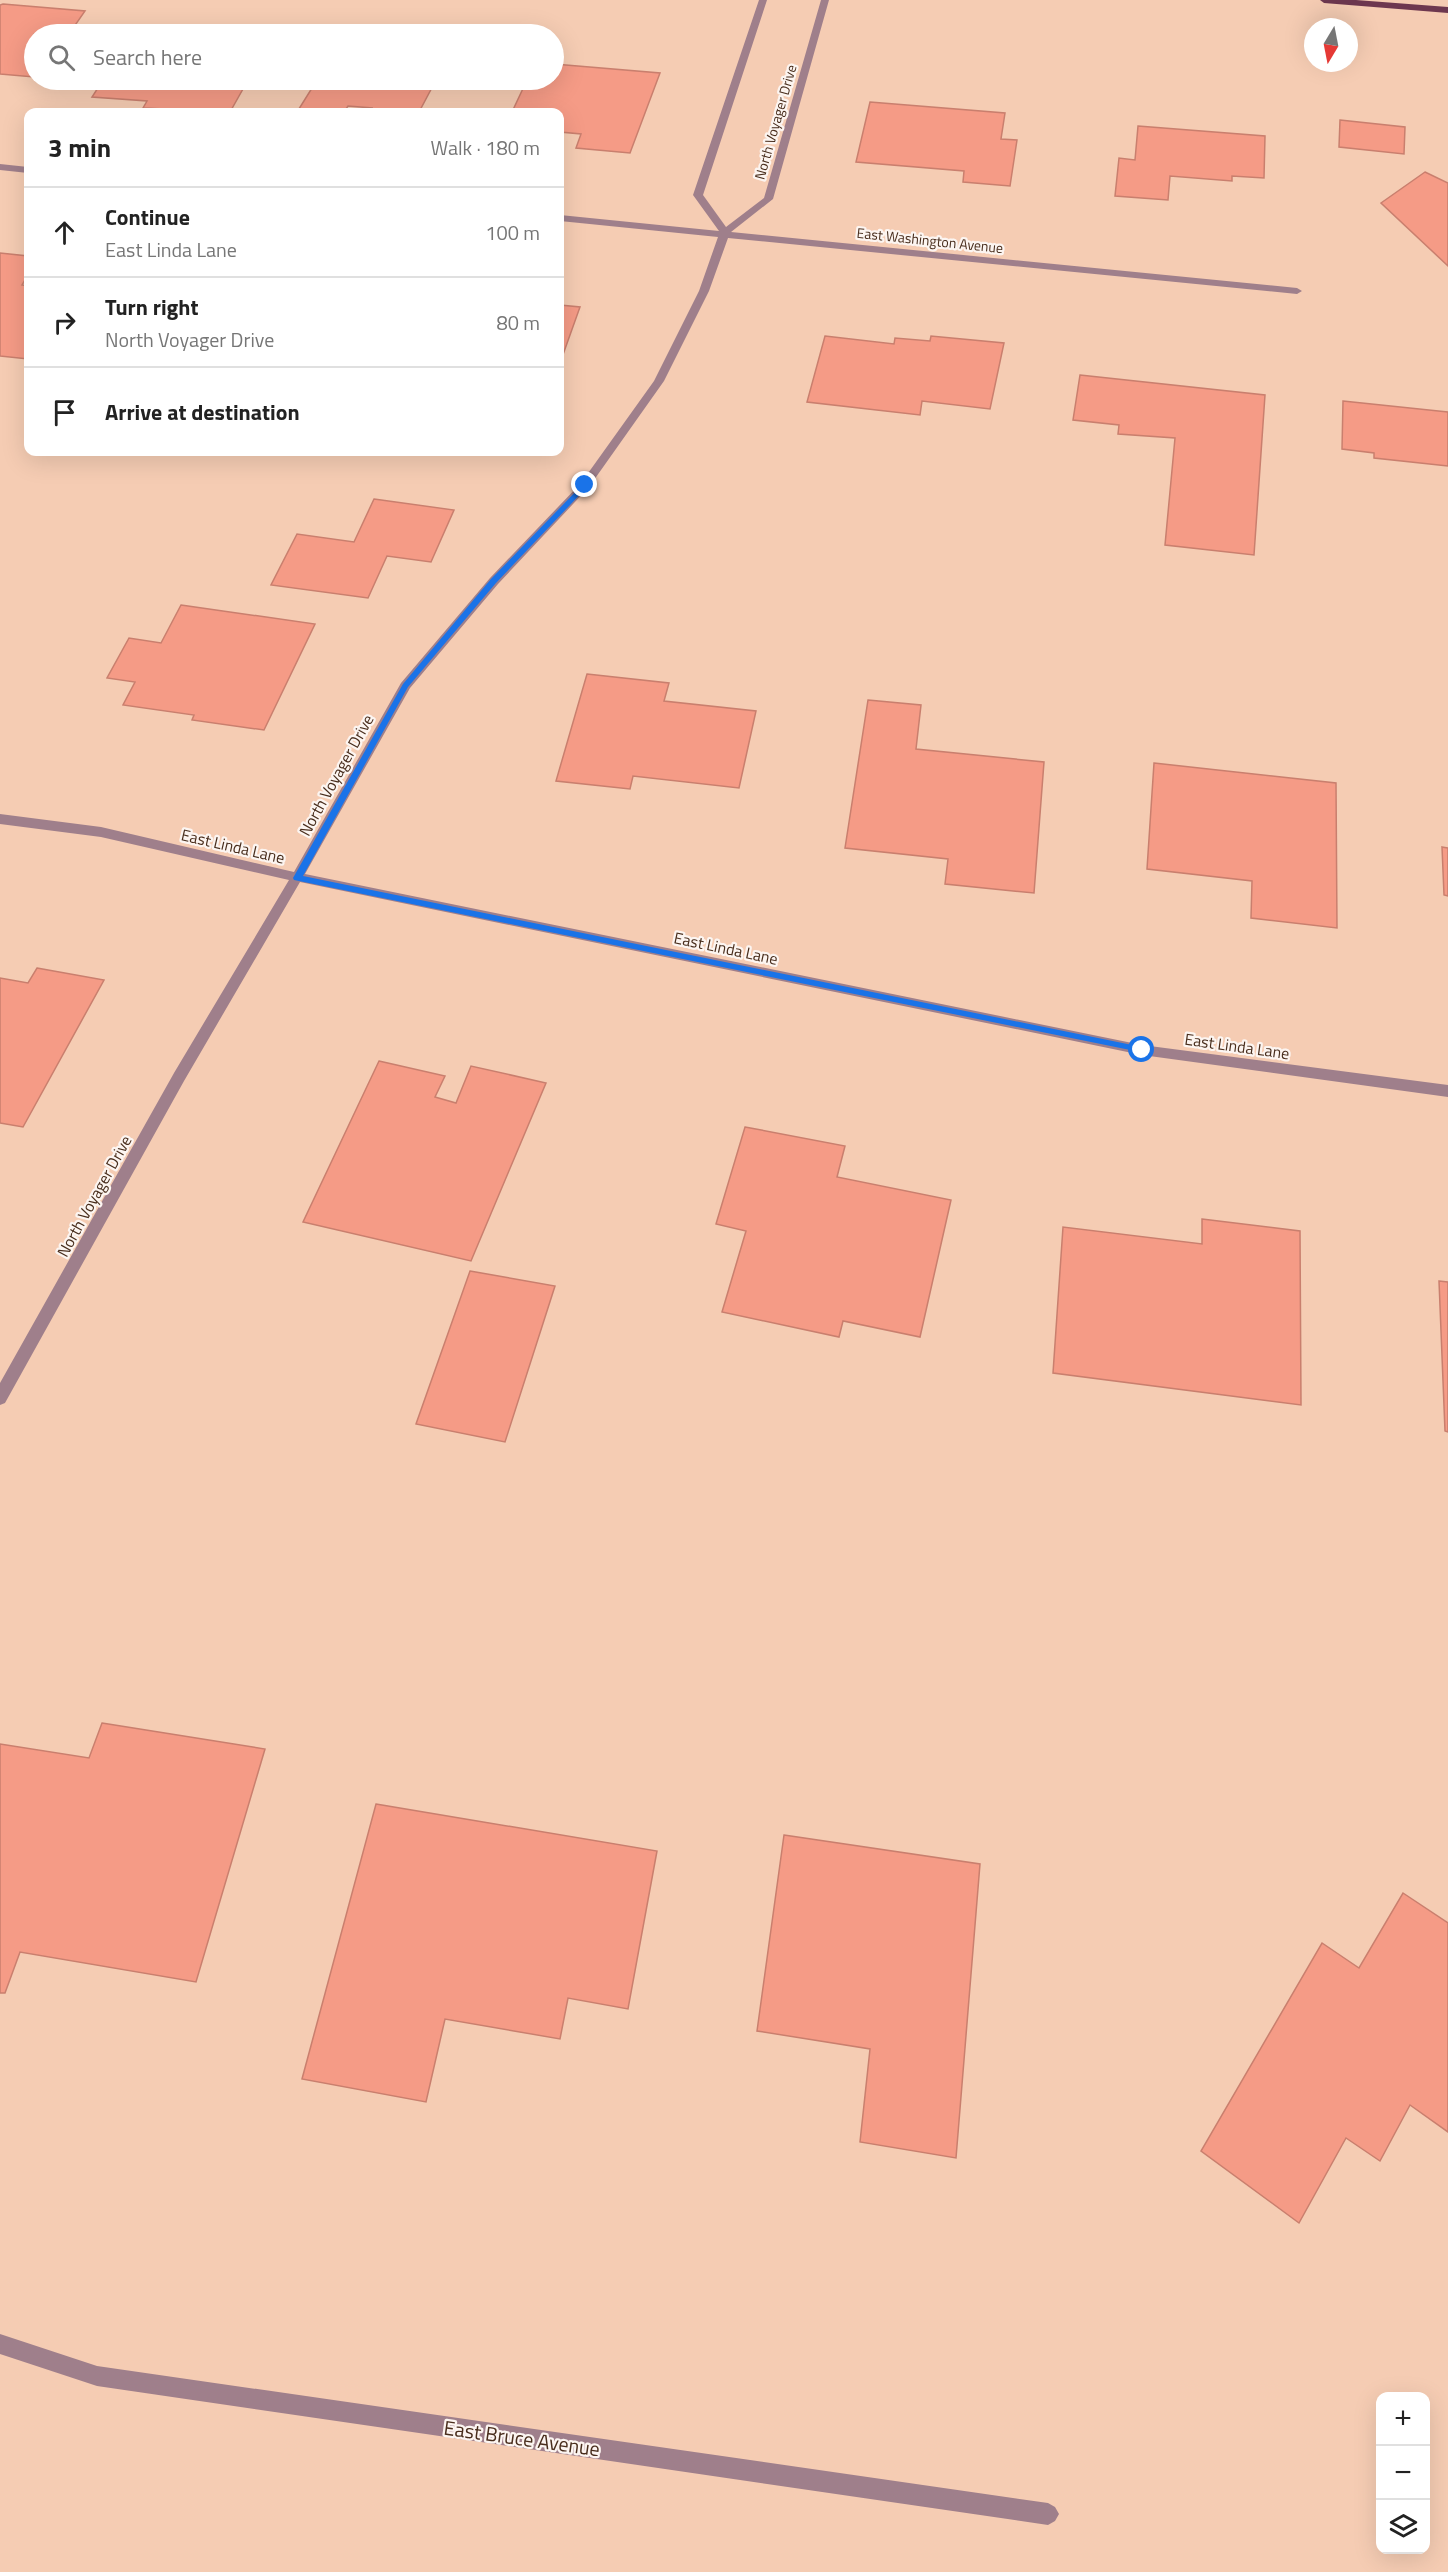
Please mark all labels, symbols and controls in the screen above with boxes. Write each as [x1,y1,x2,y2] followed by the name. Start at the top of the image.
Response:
[1304,18,1358,72] north arrow
[24,24,564,90] search box
[93,40,202,74] text: Search here
[45,41,78,74] icon: search
[749,62,801,182] street label: North Voyager Drive
[48,128,111,167] text: 3 min
[431,132,540,163] text: Walk · 180 m
[105,200,190,234] text: Continue
[48,216,81,249] icon: ahead
[485,217,540,248] text: 100 m
[856,222,1004,258] street label: East Washington Avenue
[105,234,237,265] text: East Linda Lane
[105,290,199,324] text: Turn right
[48,306,81,339] icon: right
[496,307,540,338] text: 80 m
[105,324,274,355] text: North Voyager Drive
[105,395,300,429] text: Arrive at destination
[48,396,81,429] icon: arrive
[571,471,597,497] route end
[293,710,379,840] street label: North Voyager Drive
[179,822,287,870] street label: East Linda Lane
[672,925,780,971] street label: East Linda Lane
[1183,1027,1291,1065] street label: East Linda Lane
[1128,1036,1154,1062] route start
[51,1131,137,1261] street label: North Voyager Drive
[1376,2392,1430,2554] map controls
[1376,2392,1430,2446] button: +
[442,2412,602,2464] street label: East Bruce Avenue
[1376,2446,1430,2500] button: −
[1376,2500,1430,2554] button: layers

